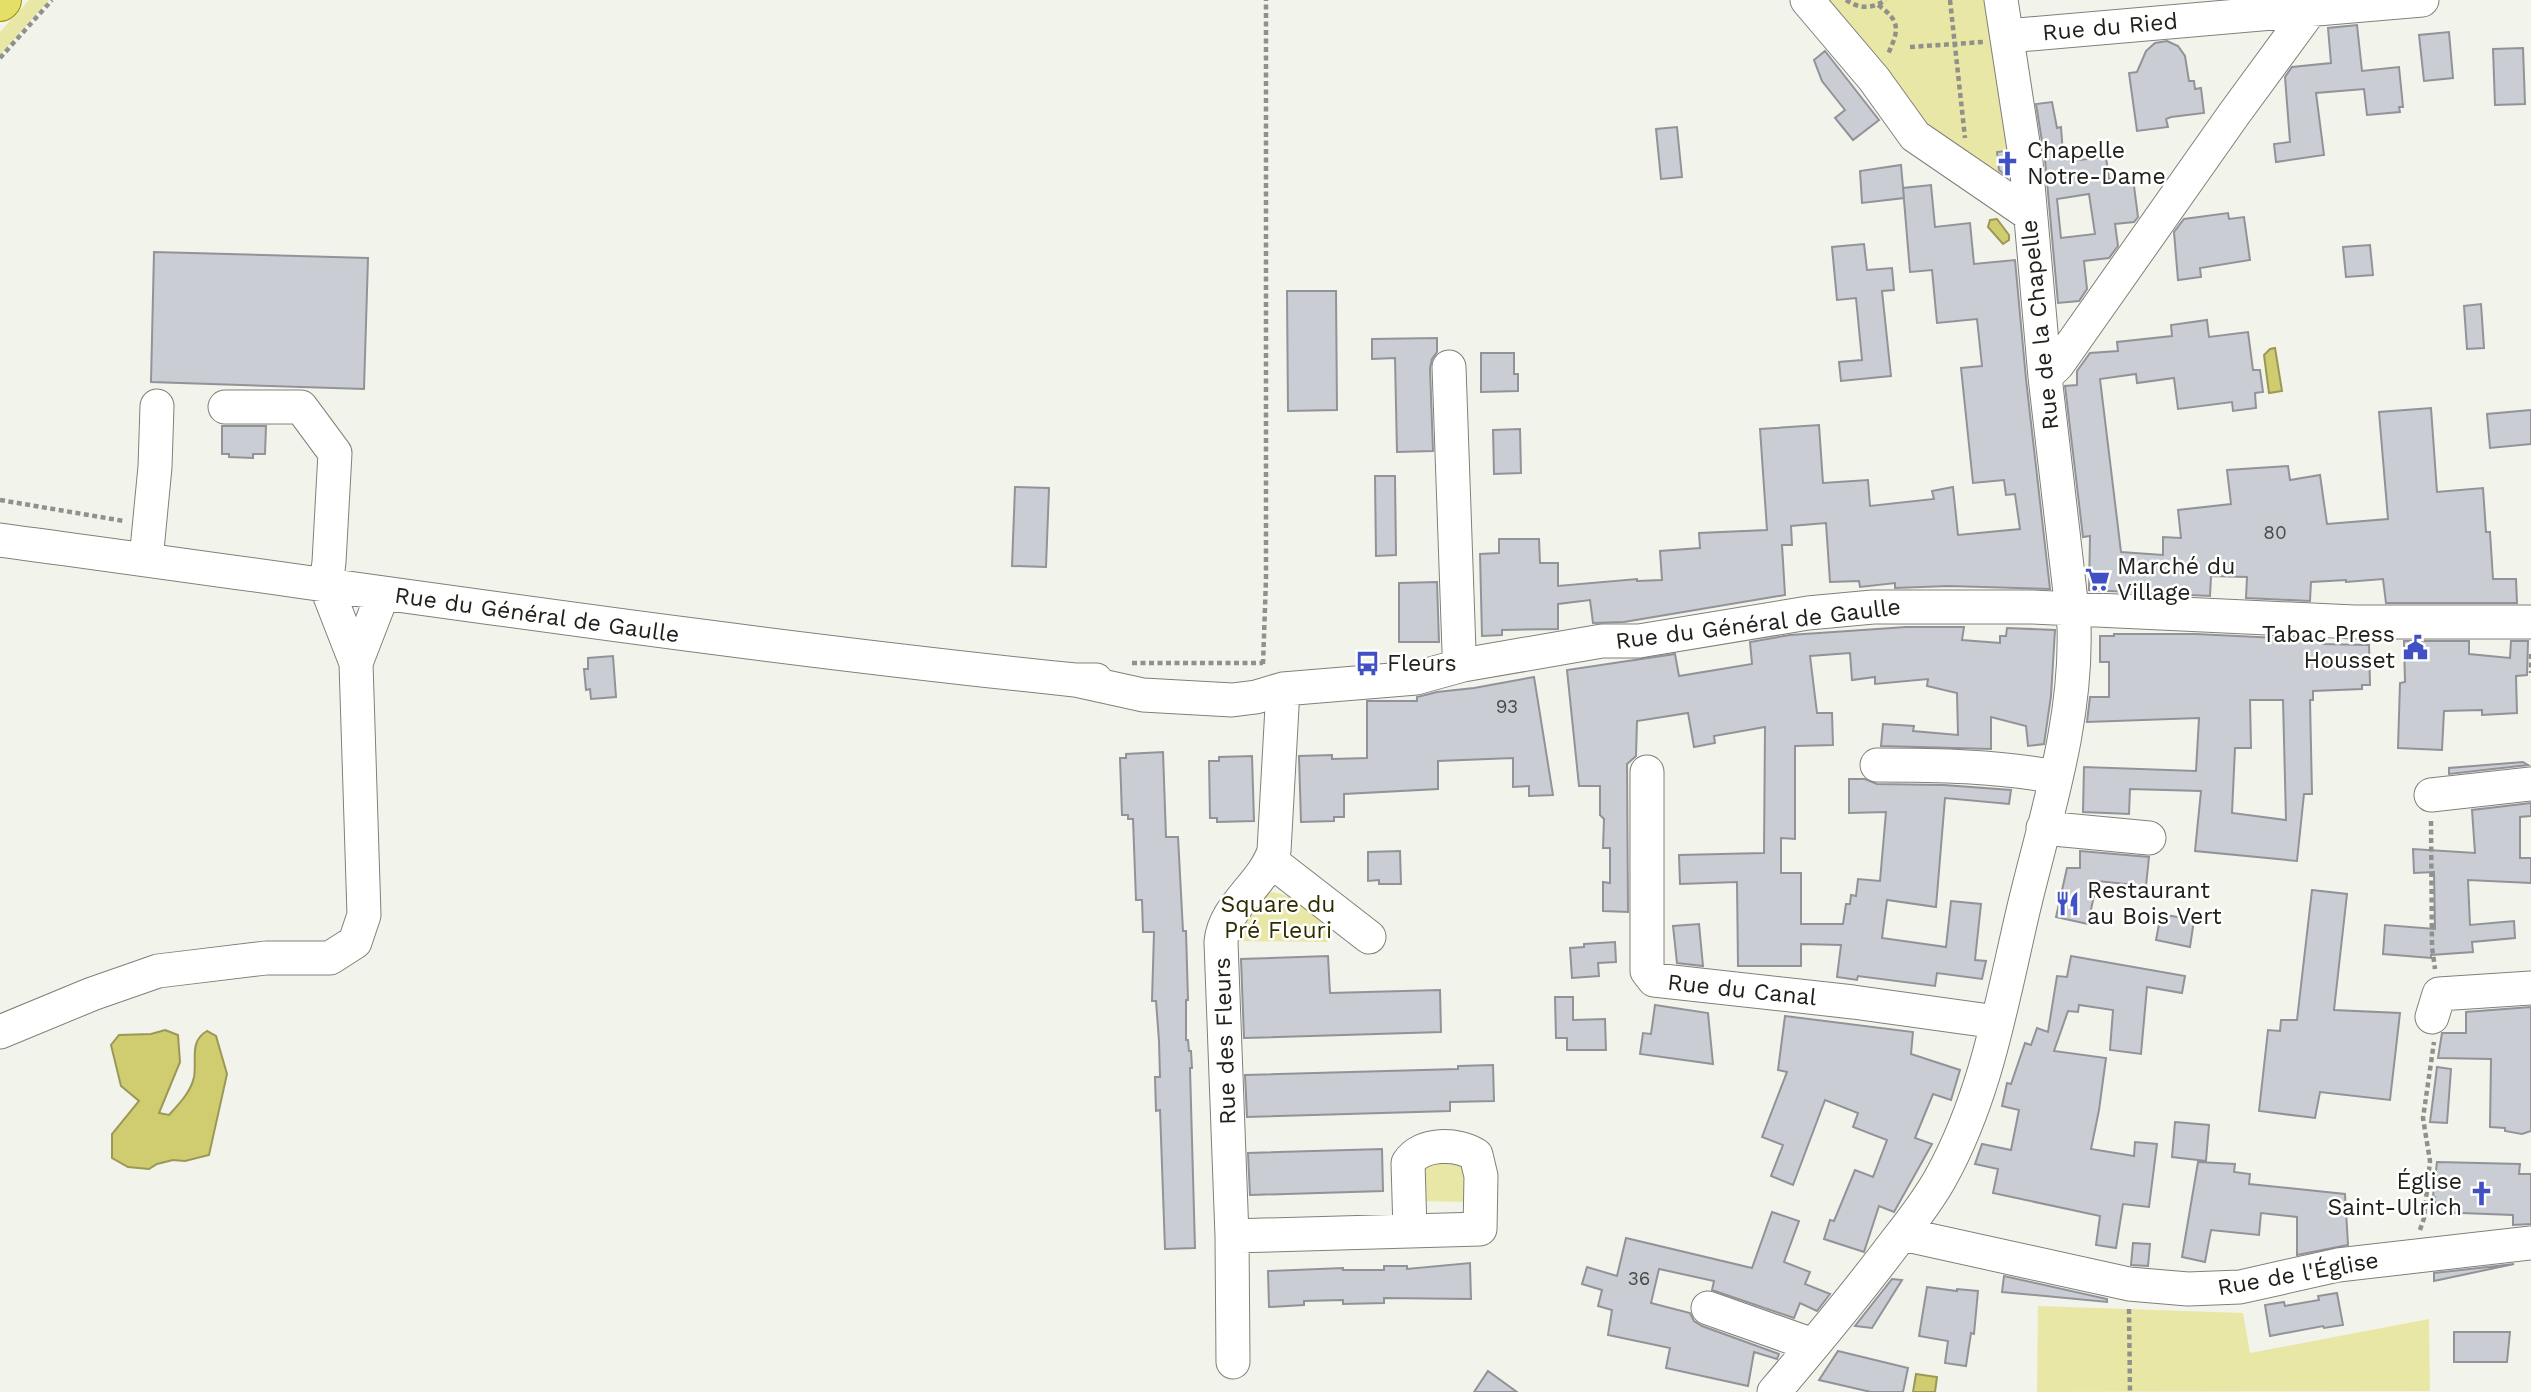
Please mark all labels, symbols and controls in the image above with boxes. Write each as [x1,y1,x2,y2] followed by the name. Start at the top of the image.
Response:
[2041,8,2179,46] street label: Rue du Ried
[2027,137,2166,190] place label: Chapelle Notre-Dame
[1993,149,2021,177] church icon: Chapelle Notre-Dame
[2016,219,2064,431] street label: Rue de la Chapelle
[2263,521,2287,544] house number: 80
[2117,553,2235,606] place label: Marché du Village
[2083,565,2111,593] supermarket icon: Marché du Village
[393,582,681,648] street label: Rue du Général de Gaulle
[1614,593,1902,655] street label: Rue du Général de Gaulle
[2262,621,2395,674] place label: Tabac Press Housset
[2401,633,2429,661] public building icon: Tabac Press Housset
[1353,649,1381,677] bus stop icon: Fleurs
[1387,650,1457,677] place label: Fleurs
[1496,695,1518,718] house number: 93
[2087,877,2222,930] place label: Restaurant au Bois Vert
[2053,889,2081,917] restaurant icon: Restaurant au Bois Vert
[1220,891,1336,944] park label: Square du Pré Fleuri
[1209,957,1241,1125] street label: Rue des Fleurs
[1666,969,1818,1011] street label: Rue du Canal
[2327,1168,2462,1221] place label: Église Saint-Ulrich
[2468,1180,2496,1208] church icon: Église Saint-Ulrich
[2215,1247,2381,1301] street label: Rue de l'Église
[1628,1267,1650,1290] house number: 36

